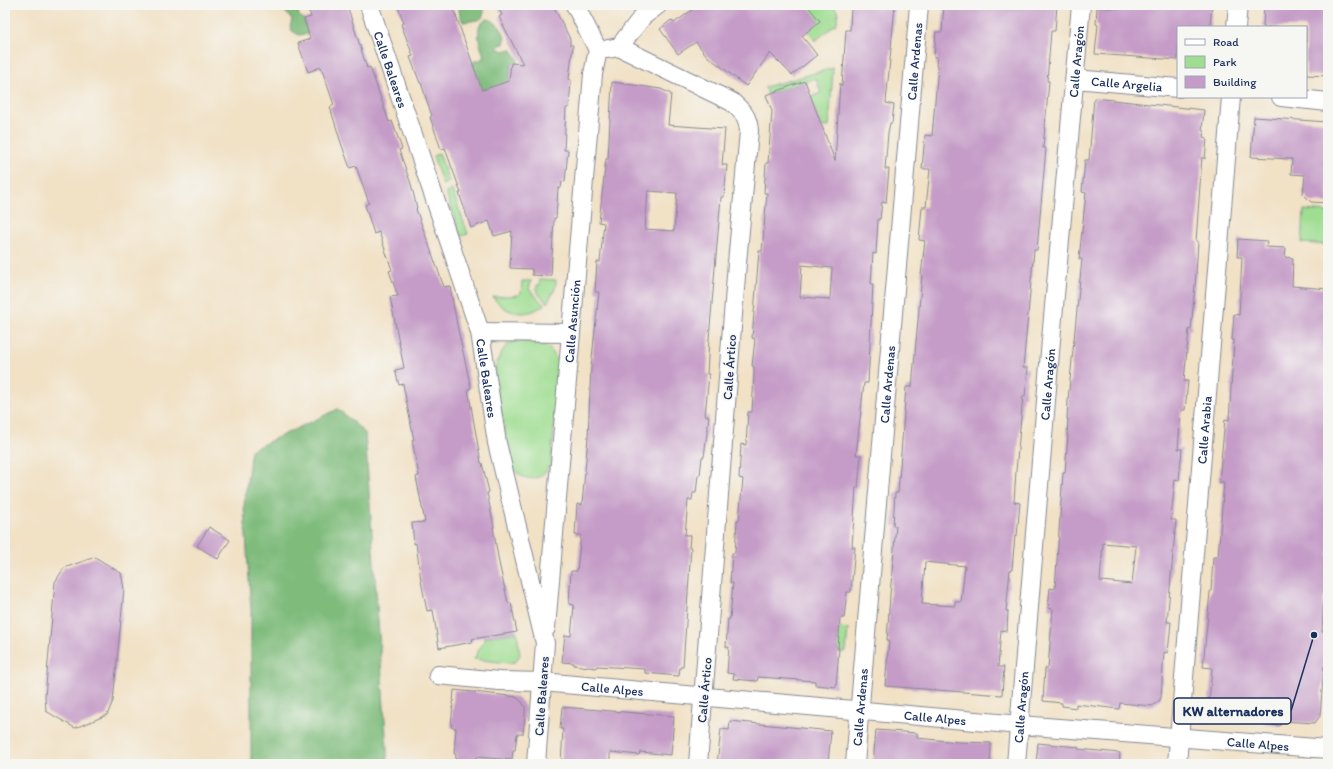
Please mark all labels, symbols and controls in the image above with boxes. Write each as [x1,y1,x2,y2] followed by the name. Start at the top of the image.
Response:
[904,22,926,101] street label: Calle Ardenas
[1066,25,1087,98] street label: Calle Aragón
[1177,26,1307,98] legend
[370,29,410,110] street label: Calle Baleares
[1213,35,1239,49] text: Road
[1213,55,1237,69] text: Park
[1090,73,1164,95] street label: Calle Argelia
[1213,75,1257,89] text: Building
[562,278,584,363] street label: Calle Asunción
[720,333,739,400] street label: Calle Ártico
[473,337,500,419] street label: Calle Baleares
[877,345,898,424] street label: Calle Ardenas
[1037,348,1058,421] street label: Calle Aragón
[1194,395,1215,465] street label: Calle Arabia
[531,655,552,736] street label: Calle Baleares
[694,656,715,723] street label: Calle Ártico
[850,668,871,747] street label: Calle Ardenas
[1011,671,1032,744] street label: Calle Aragón
[581,679,644,699] street label: Calle Alpes
[1174,698,1291,724] callout: KW alternadores
[1182,703,1284,720] text: KW alternadores
[903,708,967,728] street label: Calle Alpes
[1226,734,1290,754] street label: Calle Alpes

